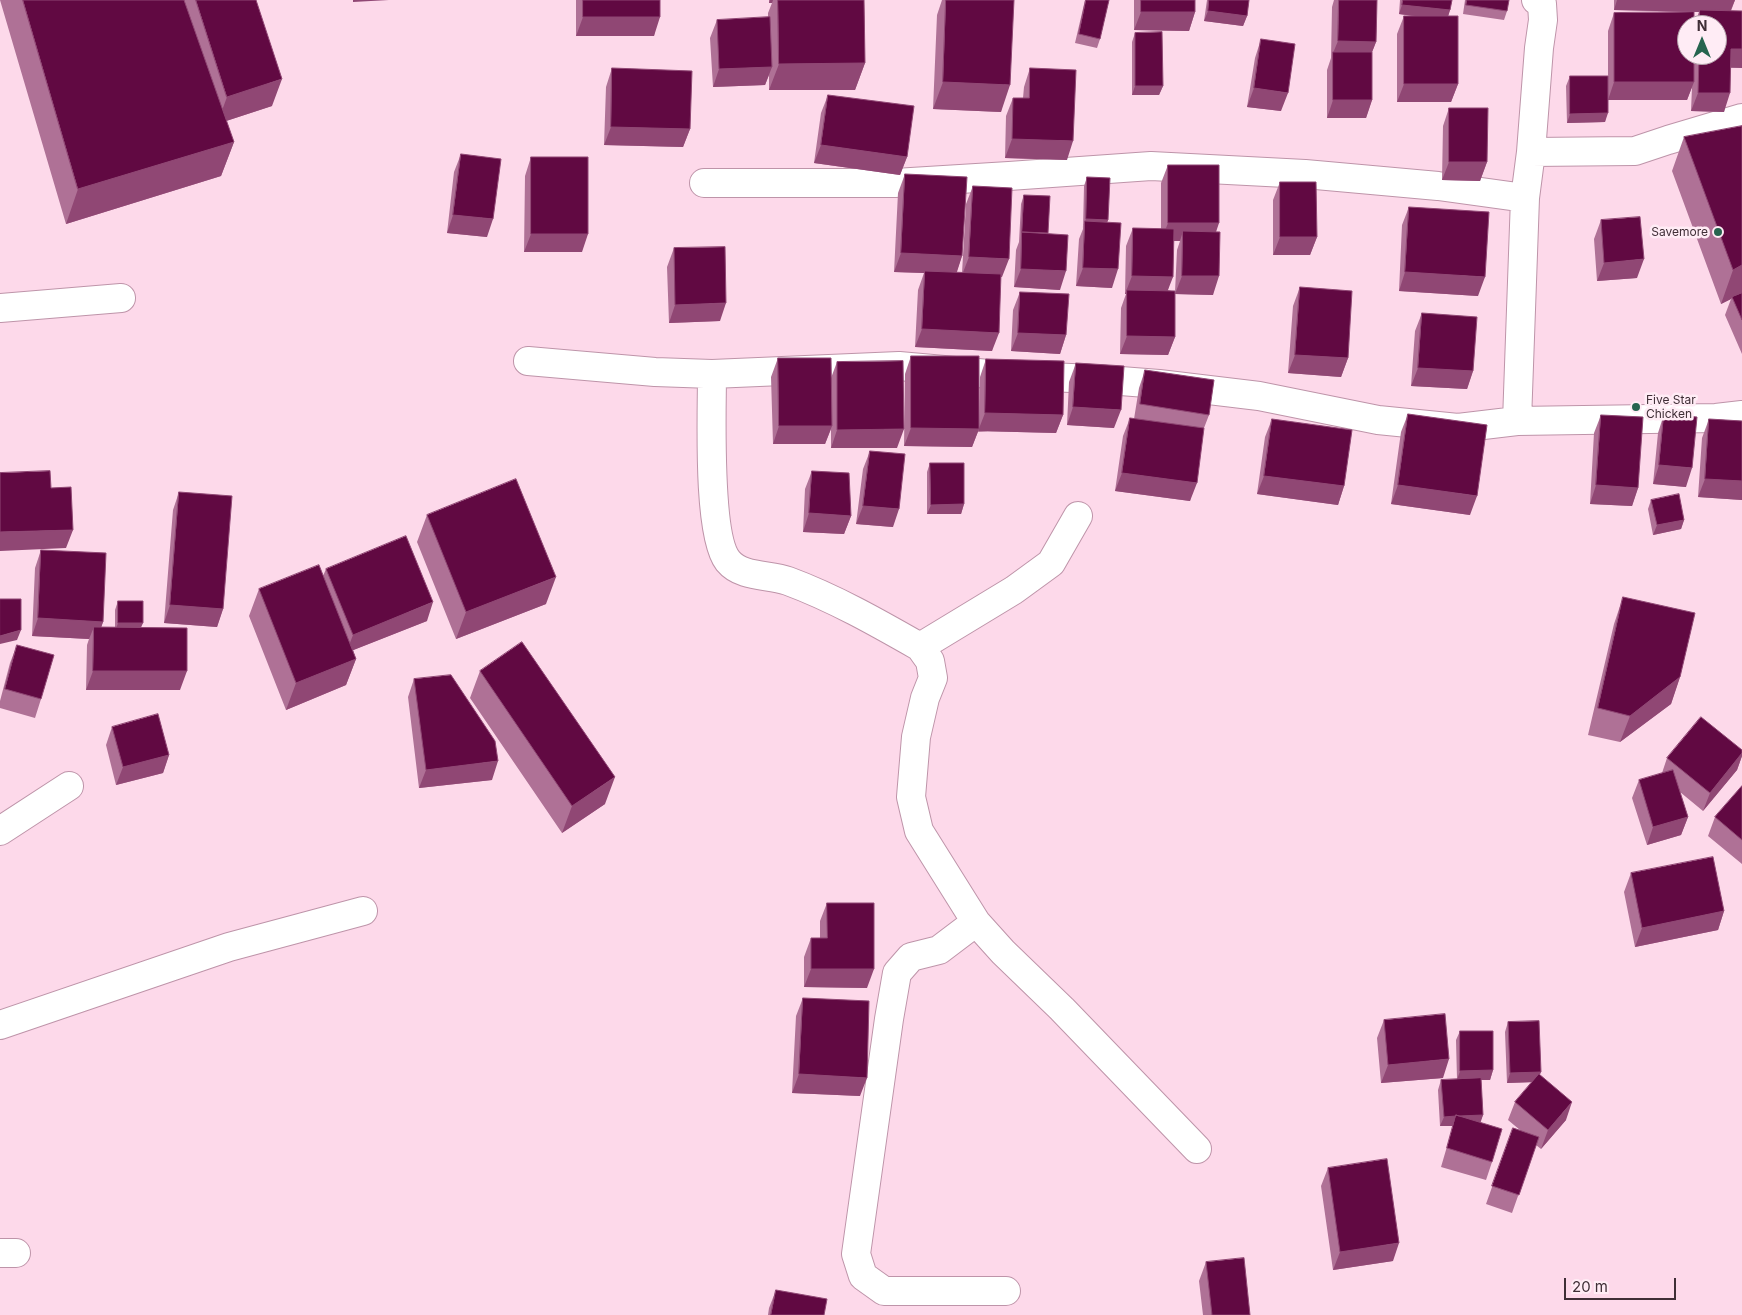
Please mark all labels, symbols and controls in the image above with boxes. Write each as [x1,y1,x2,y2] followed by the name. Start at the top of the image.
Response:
[1677,15,1727,65] north arrow
[1697,17,1707,34] text: N
[1651,225,1708,239] place label: Savemore
[1712,226,1724,238] marker: Savemore
[1646,393,1696,421] place label: Five Star Chicken
[1630,401,1642,413] marker: Five Star Chicken
[1567,1268,1680,1300] scale bar
[1572,1277,1608,1296] text: 20 m

